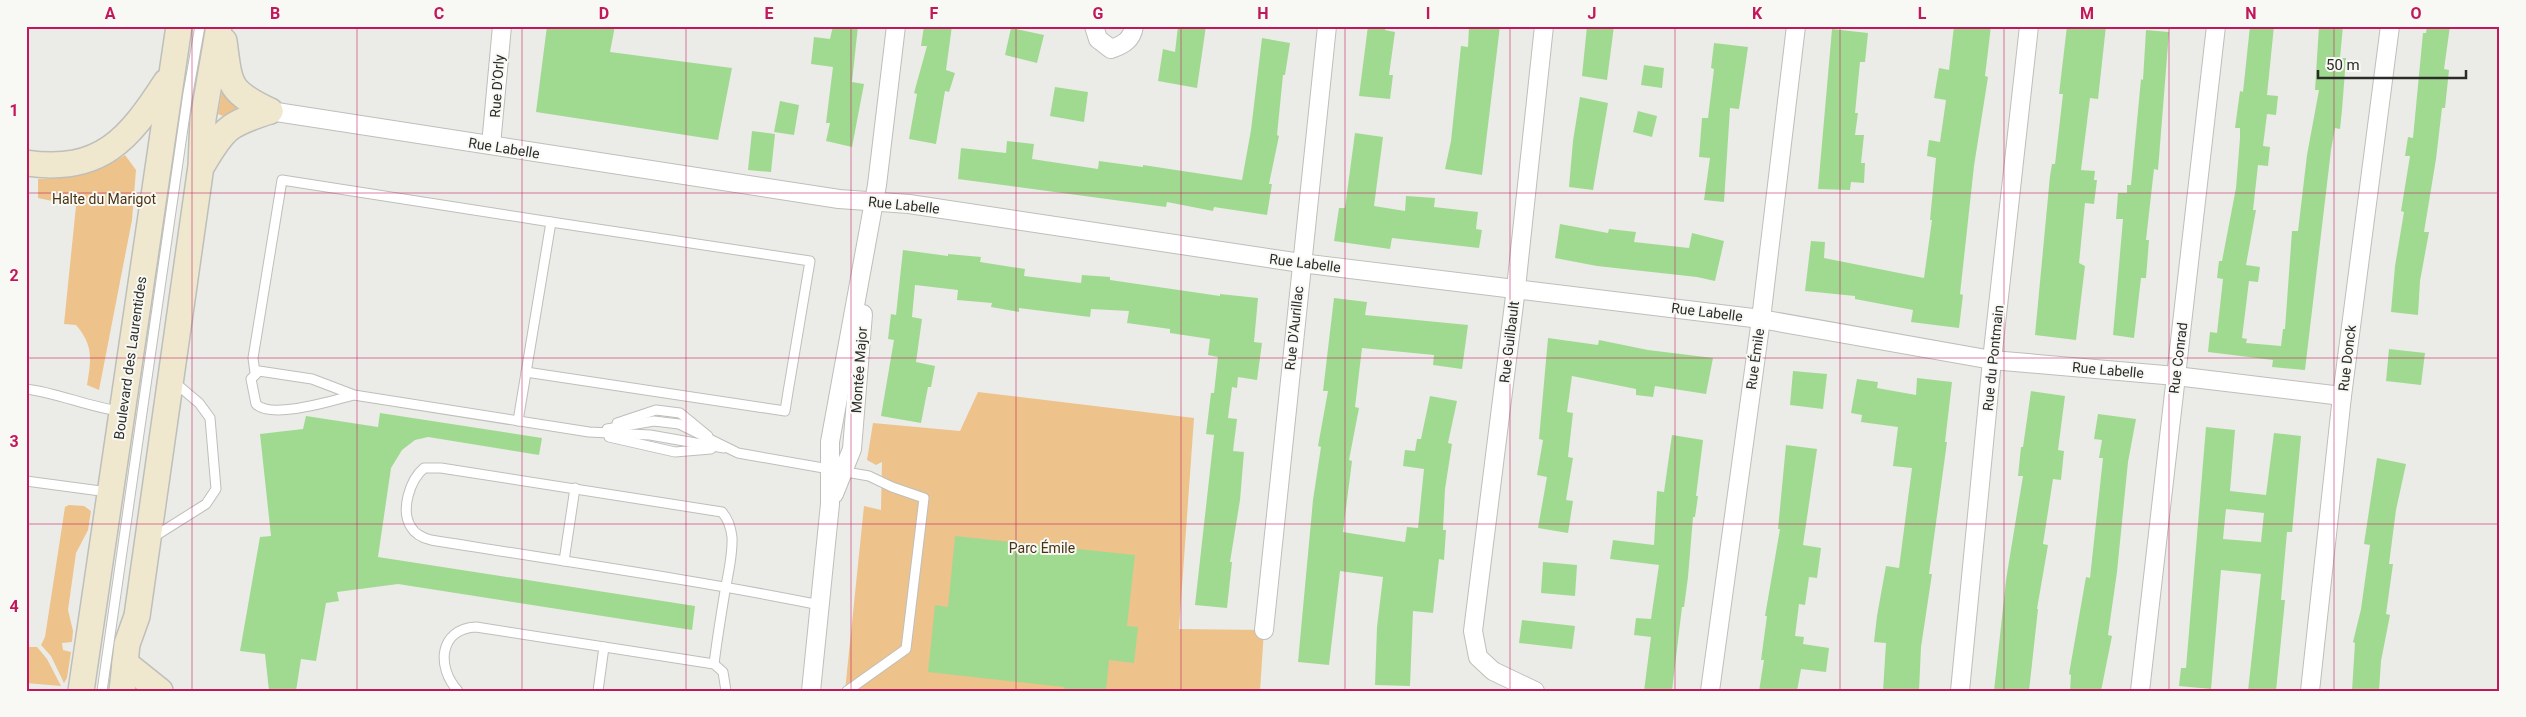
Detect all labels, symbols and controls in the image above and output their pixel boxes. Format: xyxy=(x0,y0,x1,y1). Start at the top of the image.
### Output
text: A xyxy=(105,4,116,23)
text: B xyxy=(270,4,280,23)
text: C xyxy=(434,4,444,23)
text: D xyxy=(599,4,609,23)
text: E xyxy=(765,4,774,23)
text: F xyxy=(930,4,939,23)
text: G xyxy=(1093,4,1104,23)
text: H xyxy=(1257,4,1269,23)
text: I xyxy=(1426,4,1430,23)
text: J xyxy=(1588,4,1596,23)
text: K xyxy=(1752,4,1763,23)
text: L xyxy=(1918,4,1927,23)
text: M xyxy=(2080,4,2094,23)
text: N xyxy=(2245,4,2257,23)
text: O xyxy=(2410,4,2422,23)
scale bar xyxy=(2318,48,2466,80)
street label: Rue D'Orly xyxy=(487,54,507,118)
text: 50 m xyxy=(2326,56,2360,74)
text: 1 xyxy=(9,101,19,120)
street label: Rue Labelle xyxy=(467,134,541,162)
park label: Halte du Marigot xyxy=(52,191,156,207)
street label: Rue Labelle xyxy=(867,193,941,217)
street label: Rue Labelle xyxy=(1268,251,1342,275)
text: 2 xyxy=(9,266,19,285)
street label: Boulevard des Laurentides xyxy=(111,275,149,441)
street label: Rue D'Aurillac xyxy=(1282,285,1306,371)
street label: Rue Guilbault xyxy=(1496,300,1522,384)
street label: Rue Labelle xyxy=(1670,300,1744,324)
street label: Rue du Pontmain xyxy=(1979,304,2007,412)
street label: Rue Conrad xyxy=(2166,321,2190,395)
street label: Rue Donck xyxy=(2335,323,2359,392)
street label: Montée Major xyxy=(848,326,870,414)
street label: Rue Émile xyxy=(1742,327,1767,391)
street label: Rue Labelle xyxy=(2071,359,2145,381)
text: 3 xyxy=(9,432,19,451)
park label: Parc Émile xyxy=(1009,539,1075,556)
text: 4 xyxy=(9,597,19,616)

